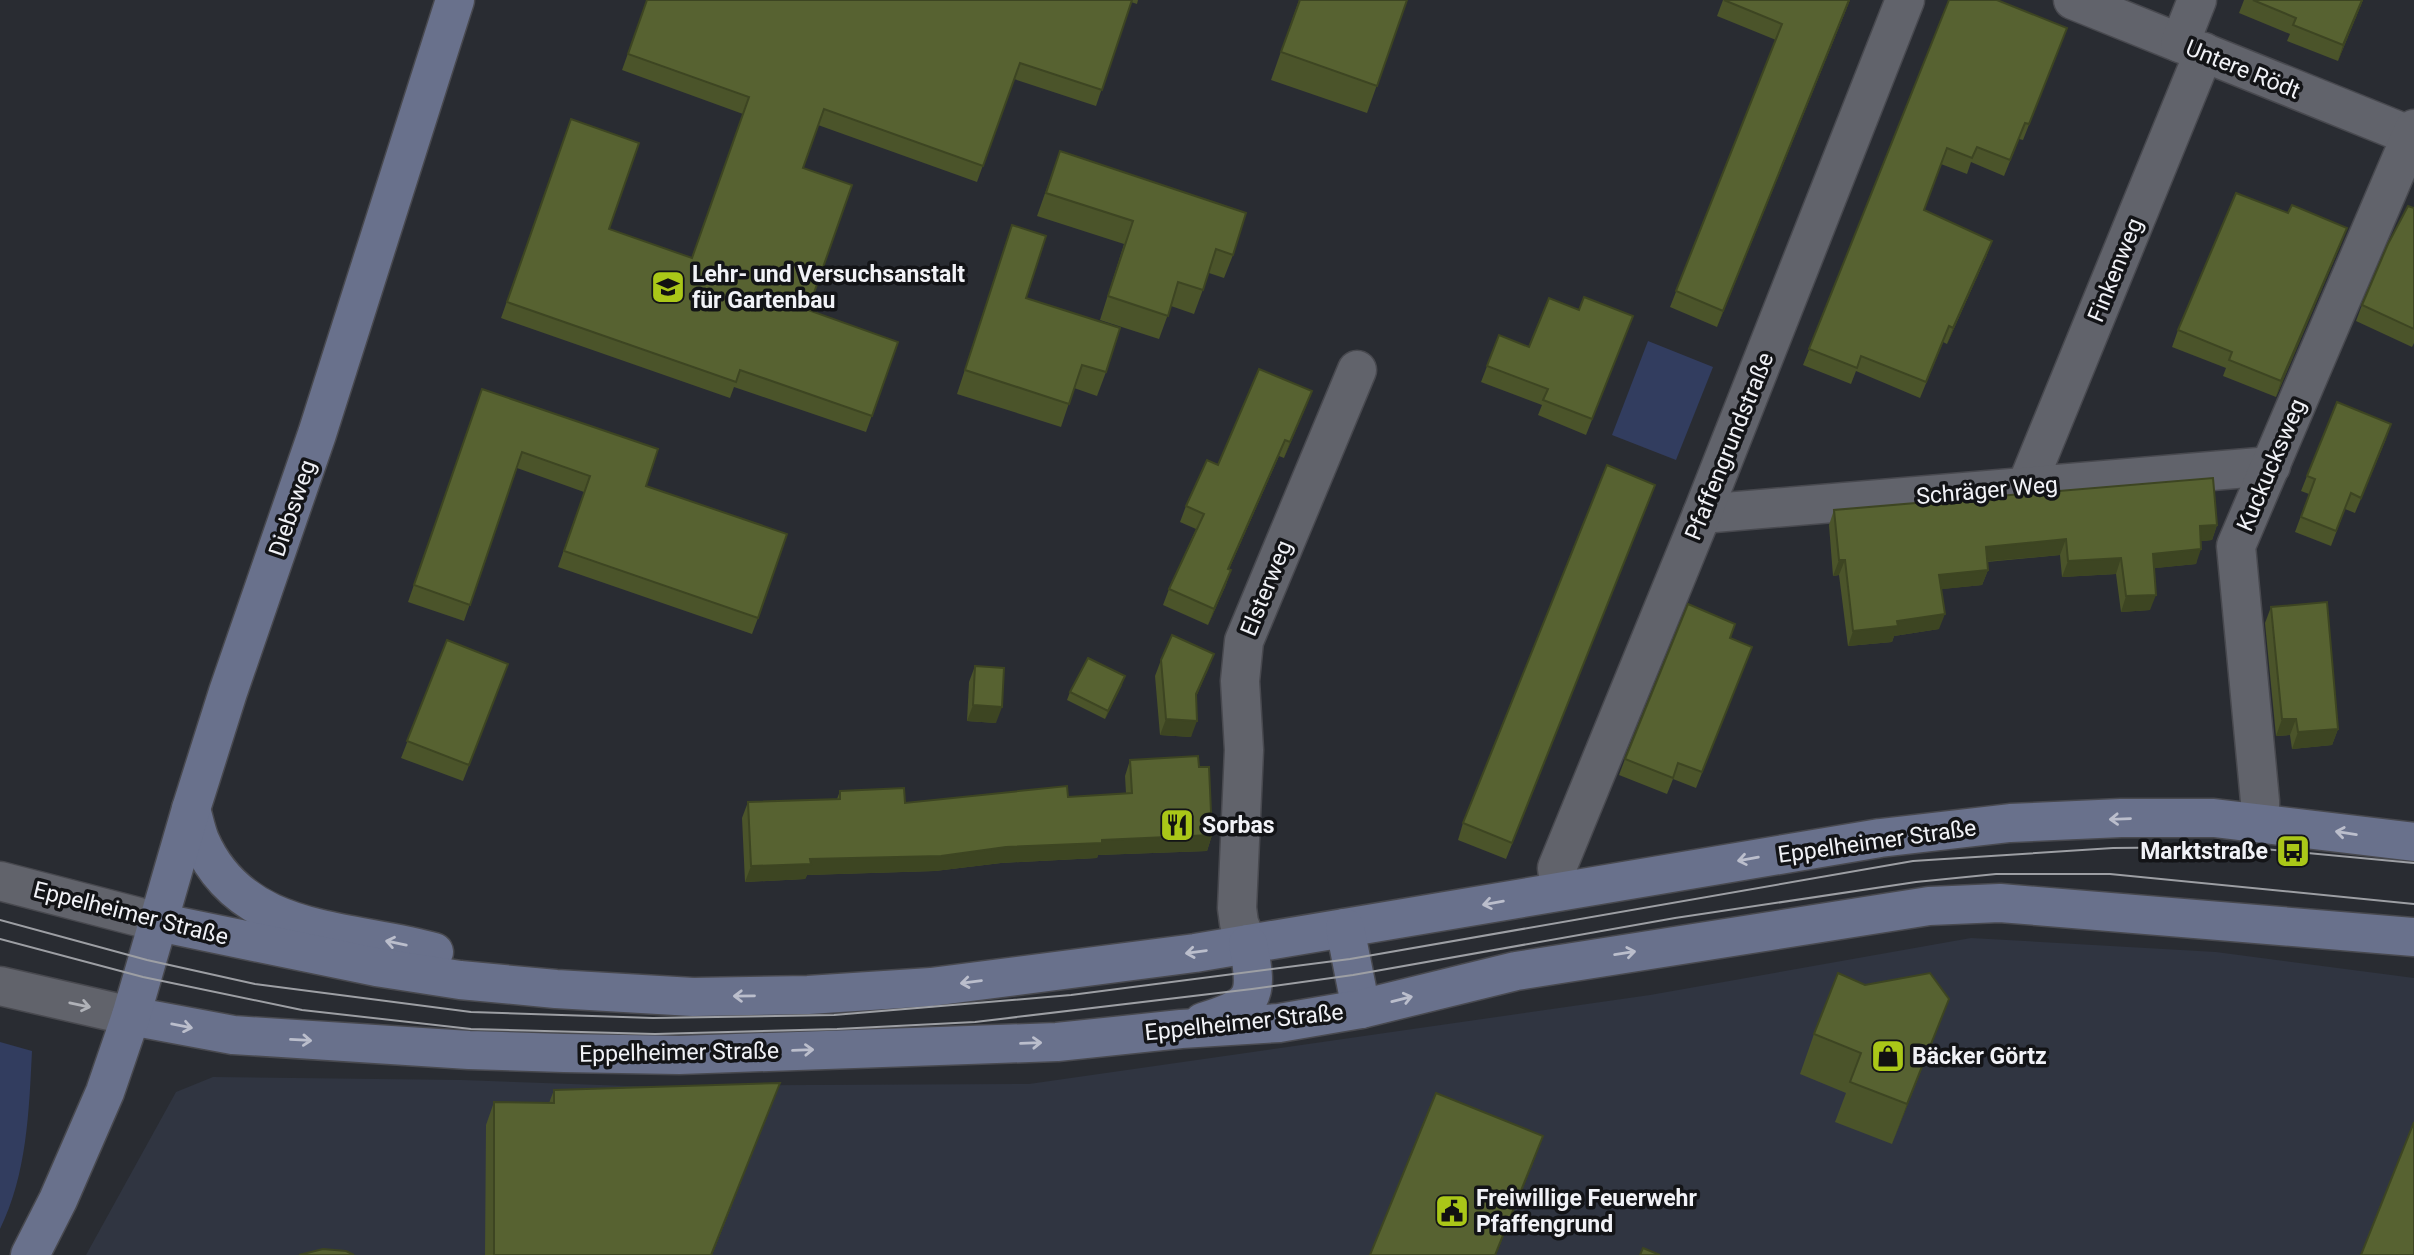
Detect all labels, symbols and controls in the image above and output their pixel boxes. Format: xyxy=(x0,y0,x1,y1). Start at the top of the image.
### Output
street label: Untere Rödt xyxy=(2182,34,2304,105)
street label: Finkenweg xyxy=(2082,214,2149,326)
place label: Lehr- und Versuchsanstalt für Gartenbau xyxy=(692,261,965,314)
school or university icon: Lehr- und Versuchsanstalt für Gartenbau xyxy=(649,268,687,306)
street label: Pfaffengrundstraße xyxy=(1680,348,1779,544)
street label: Kuckucksweg xyxy=(2231,395,2311,535)
street label: Diebsweg xyxy=(263,456,322,560)
street label: Schräger Weg xyxy=(1915,471,2059,510)
street label: Elsterweg xyxy=(1235,536,1298,640)
restaurant icon: Sorbas xyxy=(1158,806,1196,844)
place label: Sorbas xyxy=(1202,812,1275,839)
one-way arrow xyxy=(2108,812,2131,825)
street label: Eppelheimer Straße xyxy=(1776,814,1978,869)
one-way arrow xyxy=(2335,826,2358,839)
bus stop icon: Marktstraße xyxy=(2274,832,2312,870)
place label: Marktstraße xyxy=(2140,838,2268,865)
one-way arrow xyxy=(1737,853,1760,866)
street label: Eppelheimer Straße xyxy=(31,876,231,951)
one-way arrow xyxy=(1482,897,1505,910)
one-way arrow xyxy=(385,936,408,950)
one-way arrow xyxy=(1185,946,1208,959)
one-way arrow xyxy=(1613,947,1636,960)
one-way arrow xyxy=(960,975,982,988)
one-way arrow xyxy=(732,989,755,1003)
one-way arrow xyxy=(1390,992,1413,1005)
one-way arrow xyxy=(68,999,91,1013)
street label: Eppelheimer Straße xyxy=(1143,999,1345,1046)
one-way arrow xyxy=(170,1020,193,1033)
one-way arrow xyxy=(290,1034,313,1047)
one-way arrow xyxy=(1019,1036,1042,1049)
street label: Eppelheimer Straße xyxy=(579,1037,779,1068)
shop icon: Bäcker Görtz xyxy=(1869,1037,1907,1075)
place label: Bäcker Görtz xyxy=(1912,1043,2047,1070)
one-way arrow xyxy=(792,1044,815,1057)
place label: Freiwillige Feuerwehr Pfaffengrund xyxy=(1476,1185,1697,1238)
public building icon: Freiwillige Feuerwehr Pfaffengrund xyxy=(1433,1192,1471,1230)

